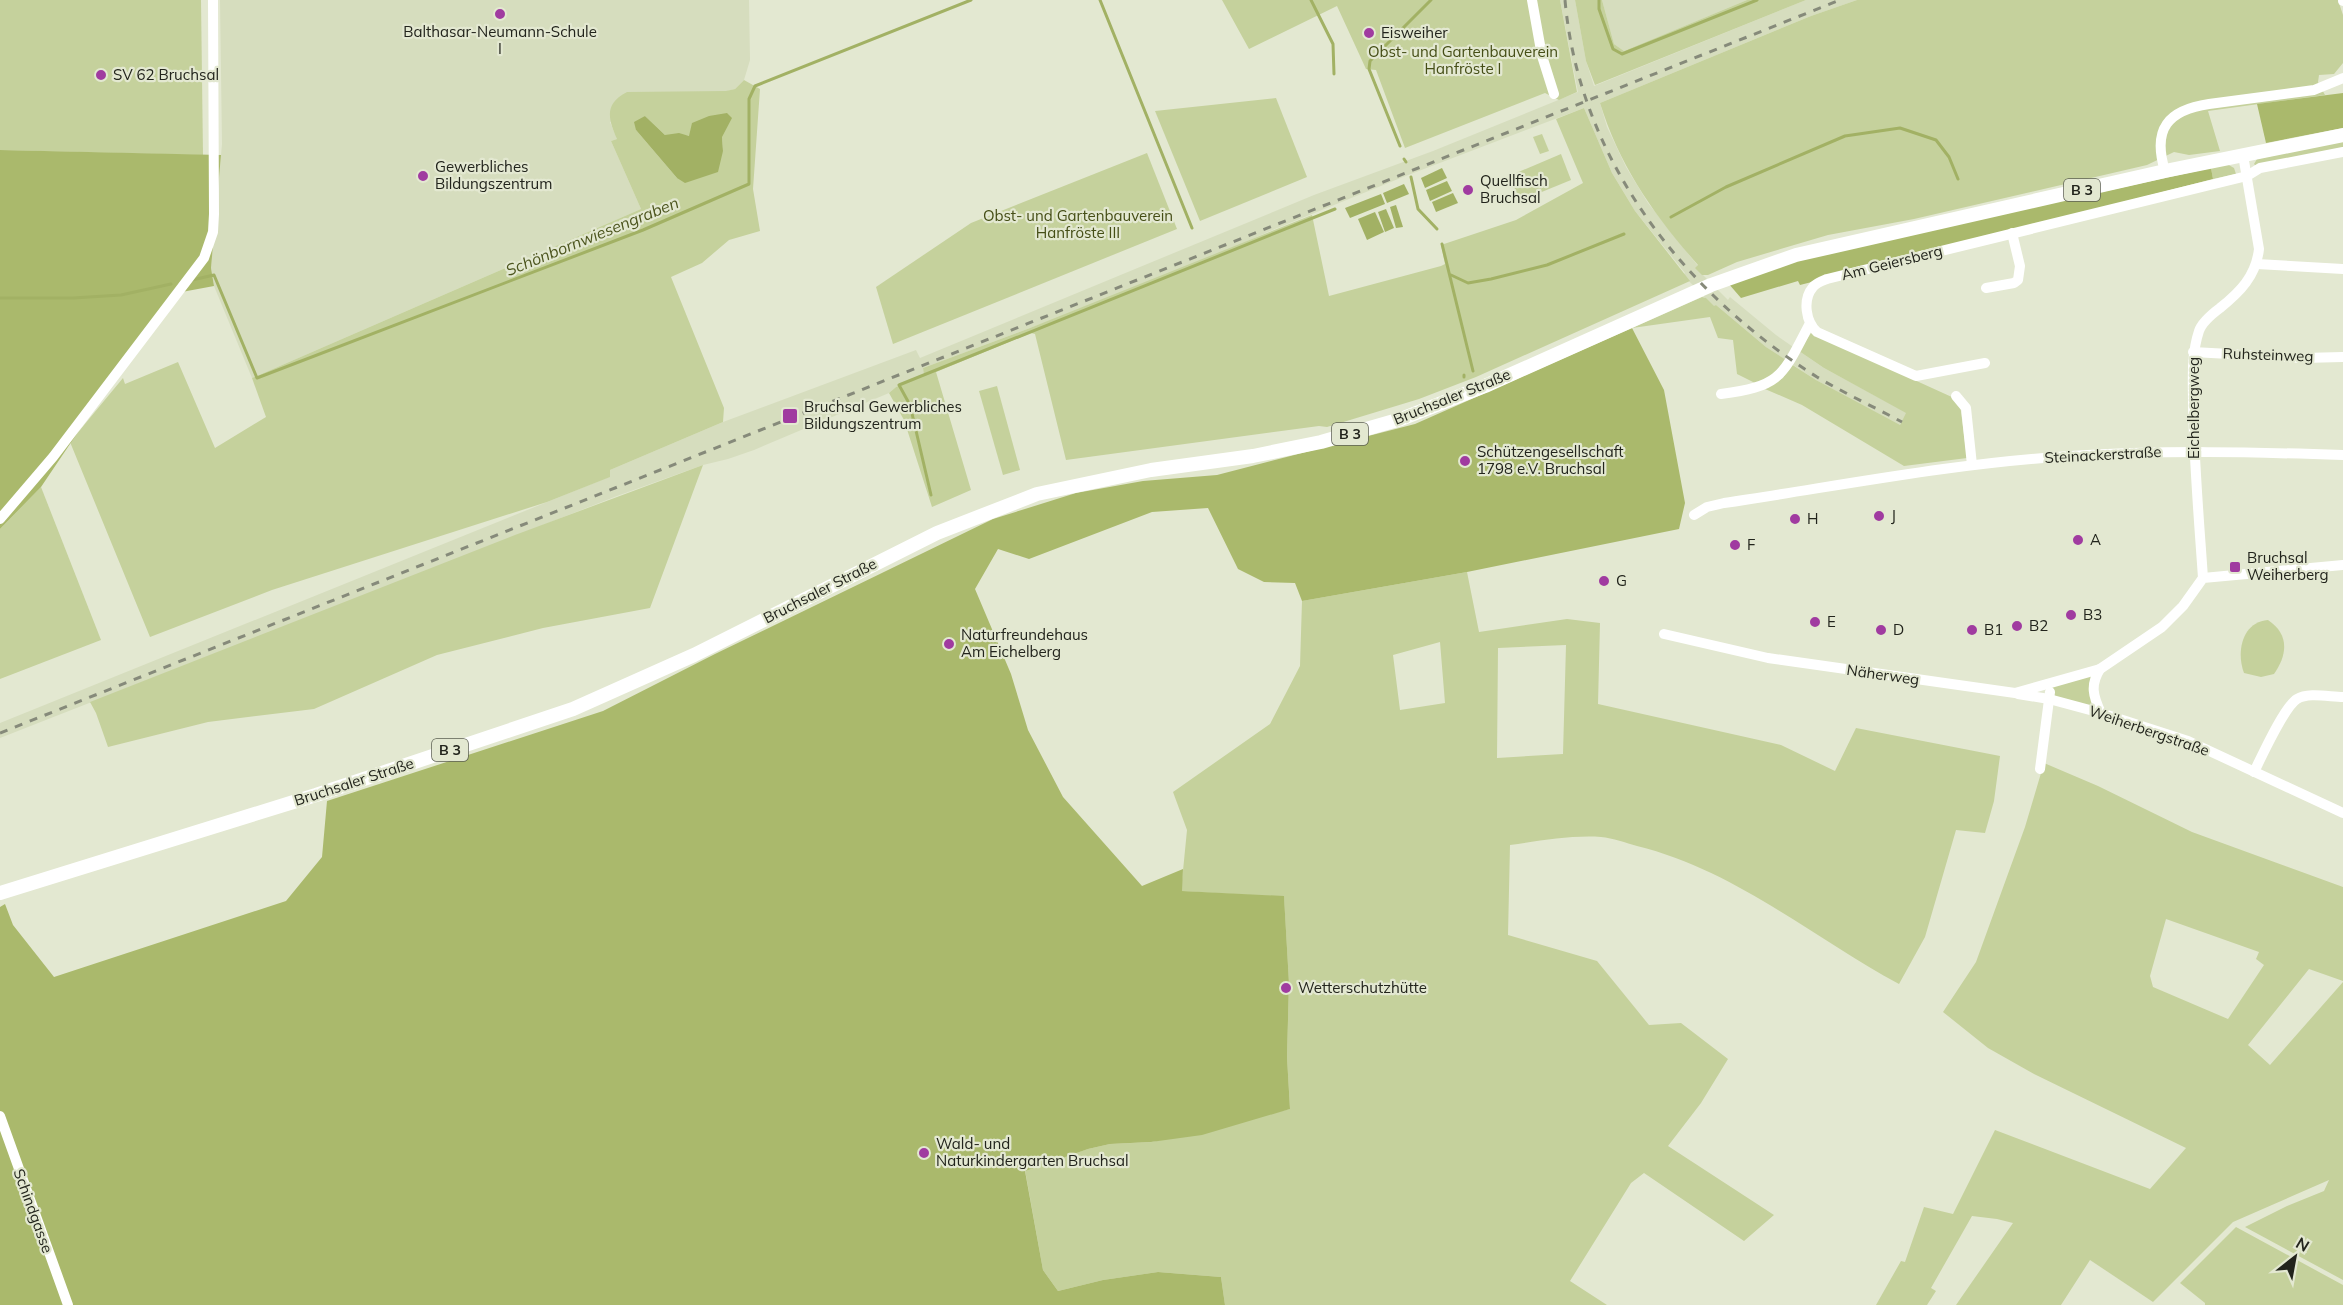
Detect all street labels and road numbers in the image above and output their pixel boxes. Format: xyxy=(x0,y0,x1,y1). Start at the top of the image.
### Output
road number: B 3 xyxy=(2064,179,2100,201)
street label: Am Geiersberg xyxy=(1839,241,1944,284)
street label: Ruhsteinweg xyxy=(2222,343,2314,366)
street label: Eichelbergweg xyxy=(2184,357,2203,459)
street label: Bruchsaler Straße xyxy=(1390,364,1513,429)
road number: B 3 xyxy=(1332,423,1368,445)
street label: Steinackerstraße xyxy=(2044,442,2162,467)
street label: Bruchsaler Straße xyxy=(760,554,880,627)
street label: Näherweg xyxy=(1846,660,1921,689)
street label: Weiherbergstraße xyxy=(2086,701,2212,760)
road number: B 3 xyxy=(432,739,468,761)
street label: Bruchsaler Straße xyxy=(292,753,416,810)
street label: Schindgasse xyxy=(9,1166,57,1255)

